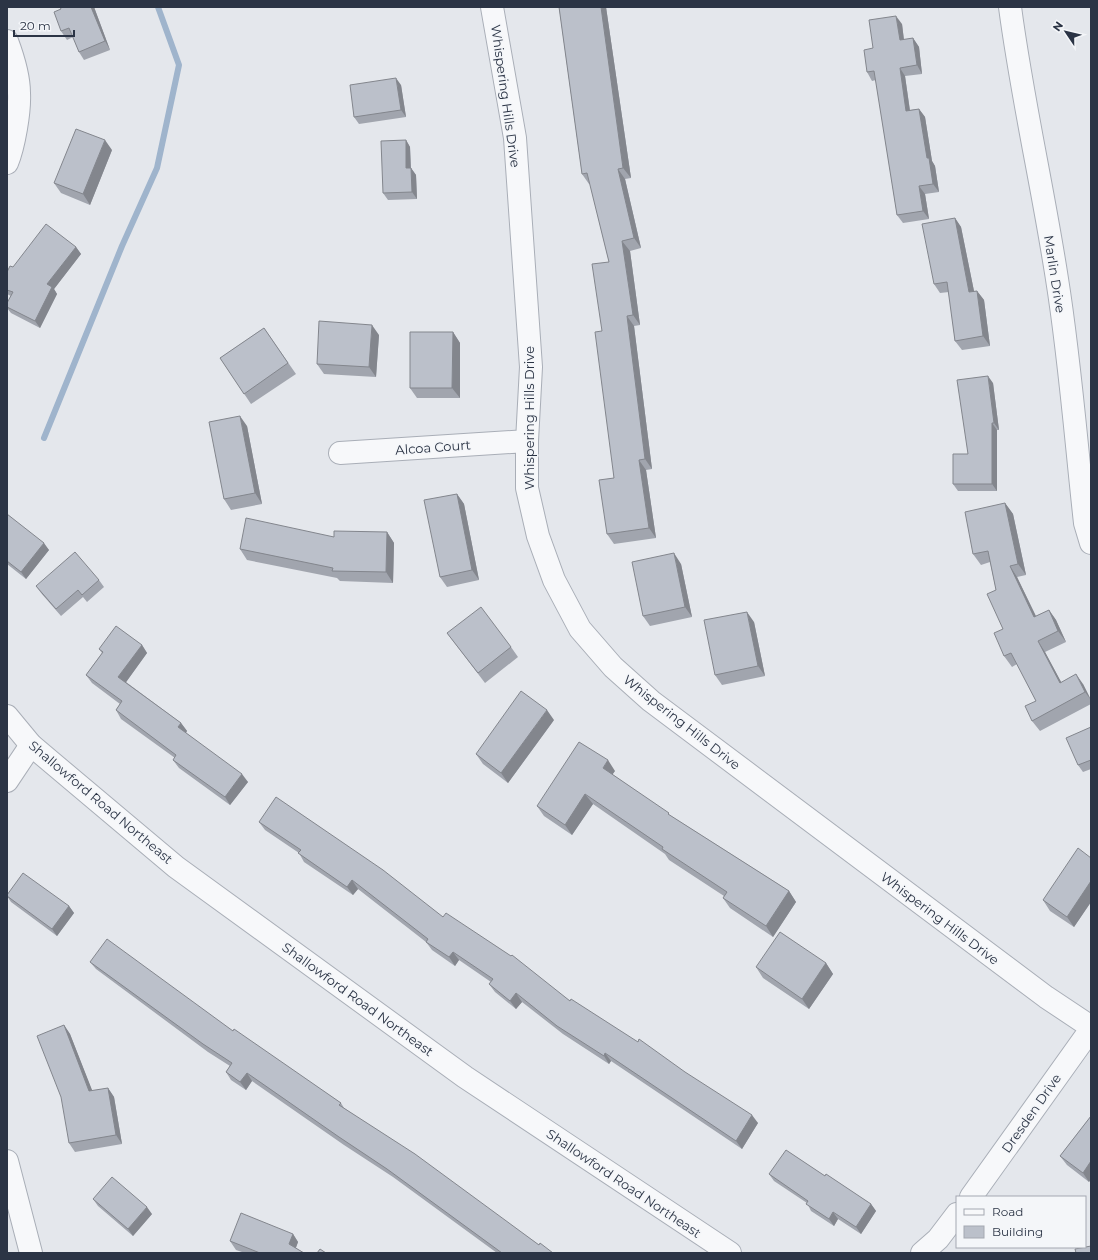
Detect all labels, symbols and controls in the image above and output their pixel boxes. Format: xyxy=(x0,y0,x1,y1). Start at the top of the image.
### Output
scale bar xyxy=(14,12,74,38)
north arrow xyxy=(1046,12,1086,52)
text: 20 m xyxy=(20,18,51,33)
text: N xyxy=(1050,19,1066,34)
street label: Whispering Hills Drive xyxy=(488,24,524,169)
street label: Marlin Drive xyxy=(1041,234,1069,314)
street label: Whispering Hills Drive xyxy=(521,346,537,490)
street label: Alcoa Court xyxy=(395,436,471,458)
street label: Whispering Hills Drive xyxy=(620,671,744,773)
street label: Shallowford Road Northeast xyxy=(26,737,176,867)
street label: Whispering Hills Drive xyxy=(878,868,1002,968)
street label: Shallowford Road Northeast xyxy=(279,939,437,1059)
street label: Dresden Drive xyxy=(998,1070,1064,1156)
street label: Shallowford Road Northeast xyxy=(544,1125,704,1241)
legend xyxy=(956,1196,1086,1248)
text: Road xyxy=(992,1204,1023,1219)
text: Building xyxy=(992,1224,1043,1239)

